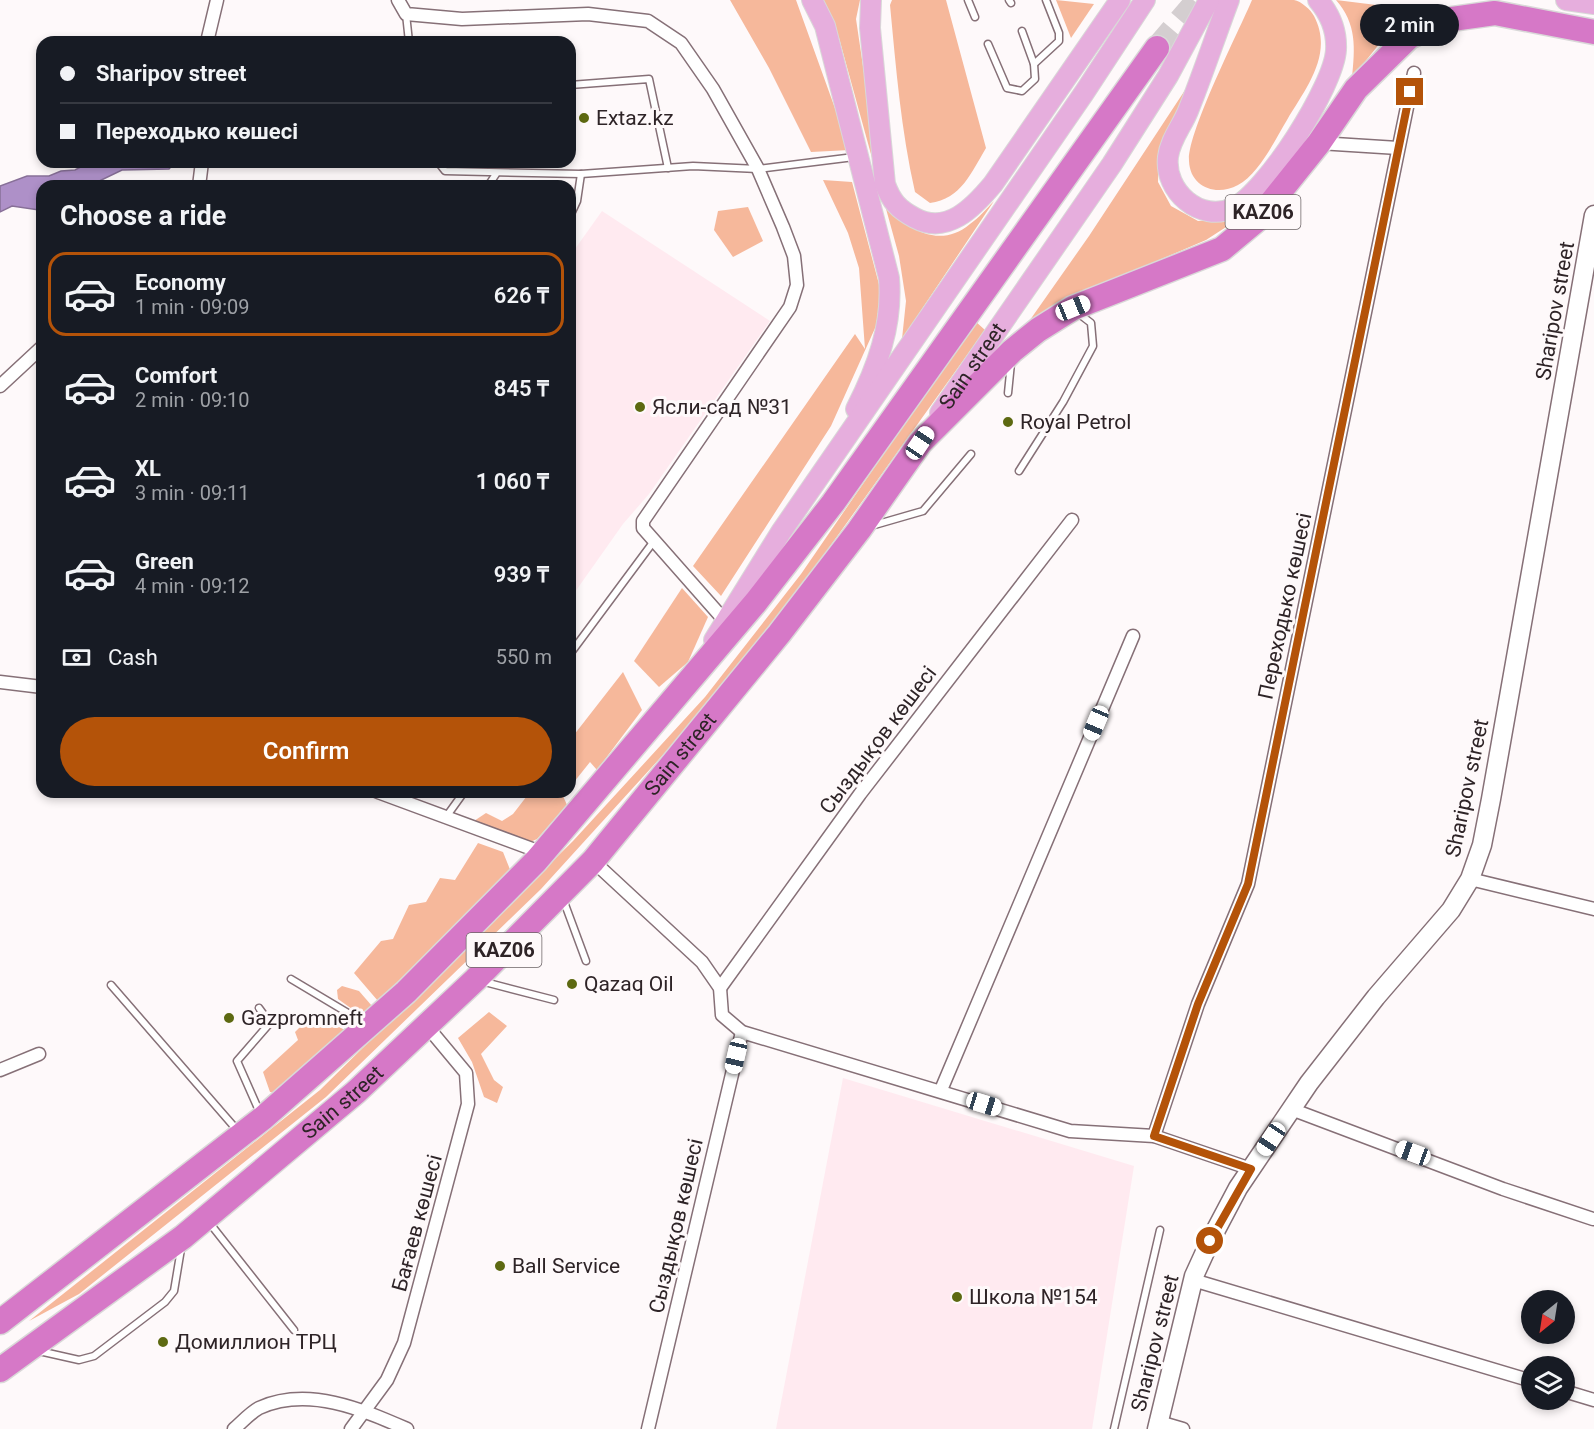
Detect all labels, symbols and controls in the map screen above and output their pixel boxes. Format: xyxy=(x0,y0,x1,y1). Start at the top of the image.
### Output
callout: 2 min xyxy=(1360,5,1460,47)
text: 2 min xyxy=(1384,13,1435,37)
text: Sharipov street xyxy=(96,61,247,86)
route end xyxy=(1396,78,1423,105)
place label: Extaz.kz xyxy=(596,106,674,130)
marker: Extaz.kz xyxy=(577,111,591,125)
text: Переходько көшесі xyxy=(96,119,298,144)
road number: KАZ06 xyxy=(1226,195,1300,229)
text: Choose a ride xyxy=(60,200,226,232)
street label: Sharipov street xyxy=(1531,240,1579,382)
icon: car xyxy=(63,267,117,321)
text: Economy xyxy=(135,270,226,295)
text: 626 ₸ xyxy=(494,283,549,308)
car xyxy=(1053,293,1093,323)
text: 1 min · 09:09 xyxy=(135,295,250,319)
street label: Sain street xyxy=(934,318,1011,414)
icon: car xyxy=(63,360,117,414)
text: Comfort xyxy=(135,363,217,388)
text: 845 ₸ xyxy=(494,376,549,401)
text: 2 min · 09:10 xyxy=(135,388,250,412)
place label: Ясли-сад №31 xyxy=(652,395,792,419)
marker: Ясли-сад №31 xyxy=(633,400,647,414)
place label: Royal Petrol xyxy=(1020,410,1131,434)
marker: Royal Petrol xyxy=(1001,415,1015,429)
car xyxy=(902,423,938,463)
icon: car xyxy=(63,453,117,507)
text: XL xyxy=(135,456,161,481)
text: 1 060 ₸ xyxy=(476,469,549,494)
text: 3 min · 09:11 xyxy=(135,481,250,505)
street label: Переходько көшесі xyxy=(1253,510,1317,702)
icon: car xyxy=(63,546,117,600)
text: Green xyxy=(135,549,194,574)
text: 939 ₸ xyxy=(494,562,549,587)
text: 4 min · 09:12 xyxy=(135,574,250,598)
icon: cash xyxy=(60,641,93,674)
text: Cash xyxy=(108,645,158,670)
text: 550 m xyxy=(496,645,552,669)
street label: Сыздықов көшесі xyxy=(815,661,941,819)
car xyxy=(1081,703,1111,743)
street label: Sain street xyxy=(640,708,721,800)
button: Confirm xyxy=(60,717,552,786)
street label: Sharipov street xyxy=(1441,717,1493,859)
road number: KАZ06 xyxy=(466,933,542,967)
place label: Qazaq Oil xyxy=(584,972,674,996)
marker: Qazaq Oil xyxy=(565,977,579,991)
place label: Gazpromneft xyxy=(241,1006,363,1030)
marker: Gazpromneft xyxy=(222,1011,236,1025)
car xyxy=(723,1036,749,1076)
street label: Sain street xyxy=(297,1061,388,1144)
car xyxy=(964,1090,1004,1118)
car xyxy=(1253,1119,1289,1159)
street label: Сыздықов көшесі xyxy=(644,1136,708,1316)
car xyxy=(1393,1138,1433,1168)
street label: Бағаев көшесі xyxy=(387,1152,447,1294)
route start xyxy=(1196,1227,1223,1254)
place label: Ball Service xyxy=(512,1254,620,1278)
marker: Ball Service xyxy=(493,1259,507,1273)
street label: Sharipov street xyxy=(1126,1272,1184,1414)
place label: Школа №154 xyxy=(969,1285,1098,1309)
marker: Школа №154 xyxy=(950,1290,964,1304)
north arrow xyxy=(1521,1290,1575,1344)
map controls xyxy=(1521,1290,1575,1410)
place label: Домиллион ТРЦ xyxy=(175,1330,337,1354)
marker: Домиллион ТРЦ xyxy=(156,1335,170,1349)
button: layers xyxy=(1521,1356,1575,1410)

